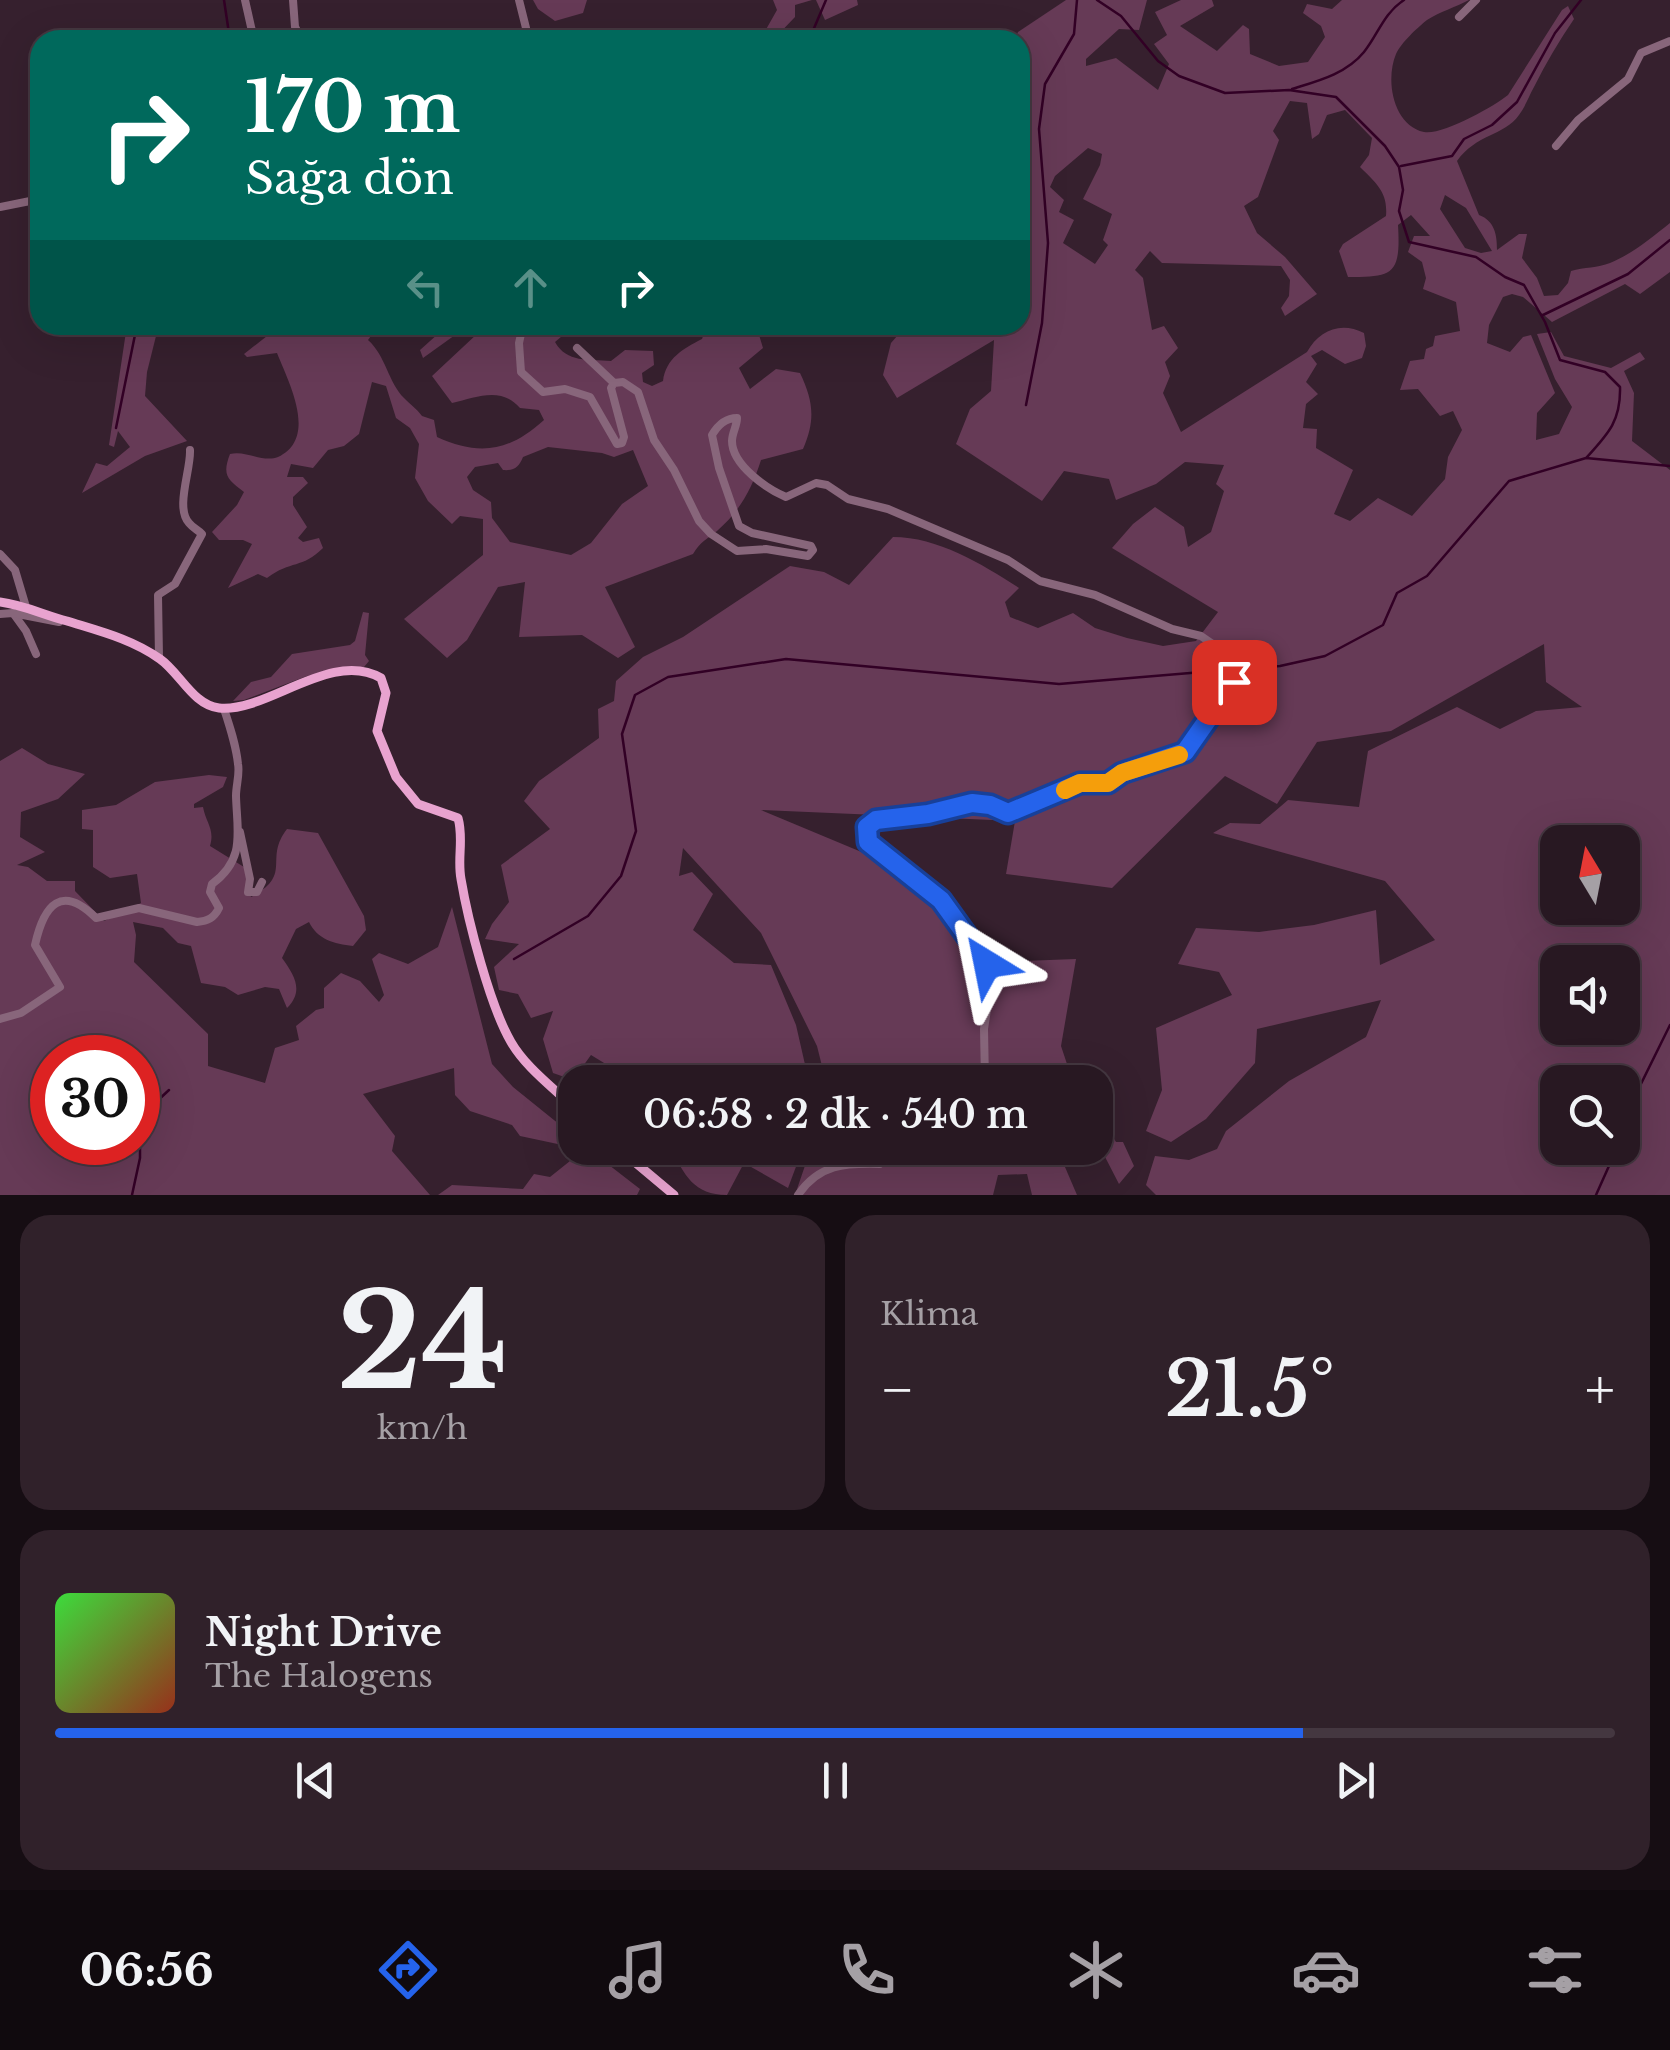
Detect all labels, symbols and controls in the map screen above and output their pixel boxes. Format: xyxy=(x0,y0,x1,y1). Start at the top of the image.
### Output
text: 170 m xyxy=(245,64,461,151)
icon: right xyxy=(80,70,210,200)
text: Sağa dön xyxy=(245,150,454,206)
icon: left xyxy=(398,260,453,315)
icon: ahead xyxy=(503,260,558,315)
icon: right xyxy=(608,260,663,315)
pin xyxy=(1192,640,1277,725)
icon: arrive xyxy=(1207,655,1262,710)
north arrow xyxy=(1540,825,1640,925)
map controls xyxy=(1540,825,1640,1165)
position arrow xyxy=(935,912,1039,1016)
button: sound xyxy=(1540,945,1640,1045)
speed limit sign: 30 xyxy=(30,1035,160,1165)
button: search xyxy=(1540,1065,1640,1165)
text: 06:58 · 2 dk · 540 m xyxy=(643,1091,1028,1138)
text: 24 xyxy=(337,1262,508,1423)
text: Klima xyxy=(880,1294,978,1334)
text: 21.5° xyxy=(1165,1343,1335,1436)
text: − xyxy=(880,1356,915,1424)
text: + xyxy=(1585,1356,1615,1424)
text: km/h xyxy=(377,1408,468,1448)
text: Night Drive xyxy=(205,1609,442,1656)
text: The Halogens xyxy=(205,1656,433,1696)
icon: previous xyxy=(288,1753,343,1808)
icon: pause xyxy=(808,1753,863,1808)
icon: next xyxy=(1328,1753,1383,1808)
icon: directions xyxy=(373,1935,443,2005)
icon: music xyxy=(603,1935,673,2005)
icon: phone xyxy=(832,1935,902,2005)
icon: climate xyxy=(1061,1935,1131,2005)
icon: car xyxy=(1291,1935,1361,2005)
icon: filters xyxy=(1520,1935,1590,2005)
text: 06:56 xyxy=(80,1942,214,1998)

